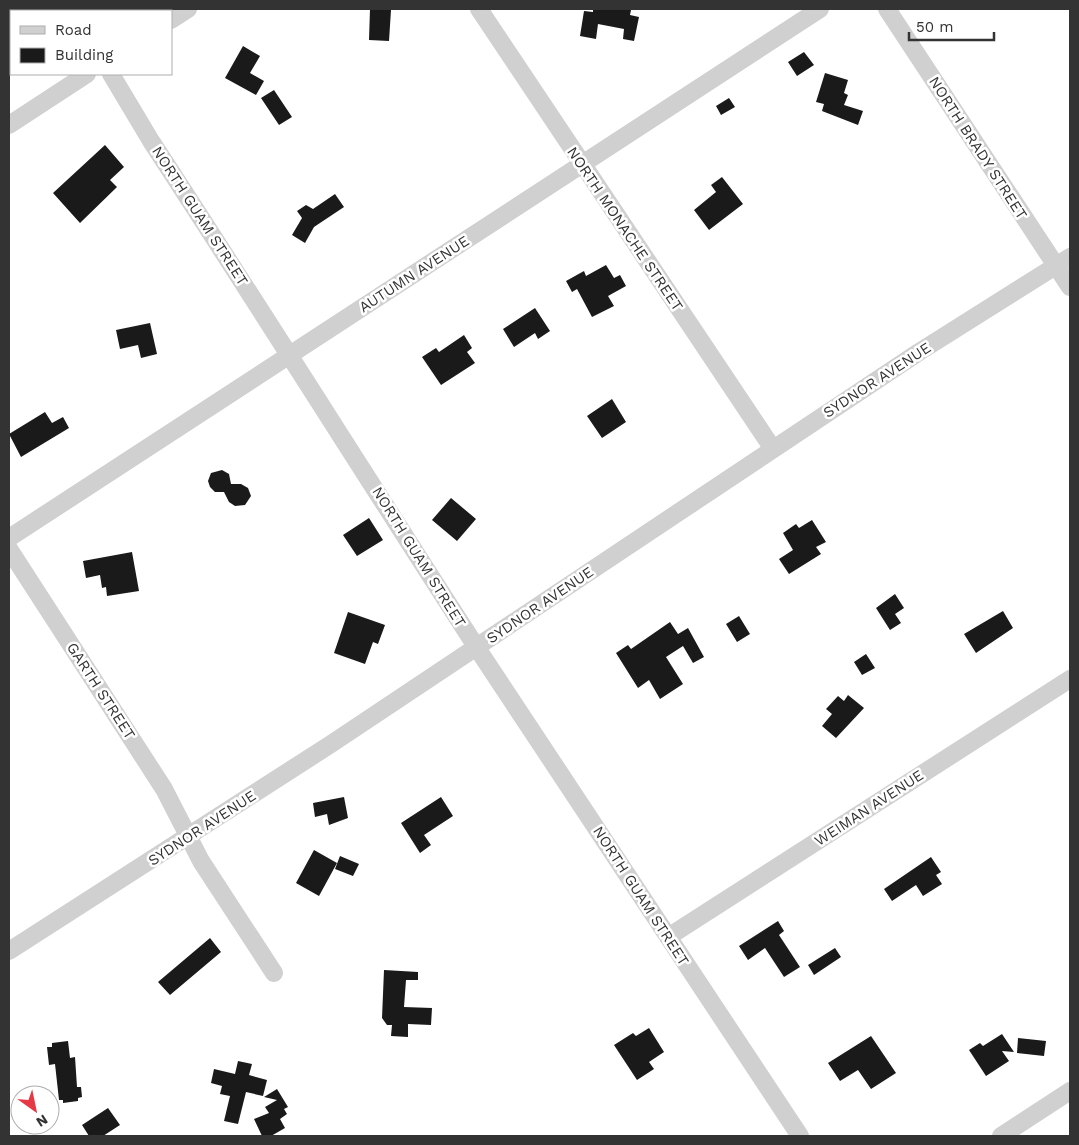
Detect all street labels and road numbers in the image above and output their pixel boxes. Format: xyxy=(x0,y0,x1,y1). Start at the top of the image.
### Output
street label: NORTH BRADY STREET xyxy=(925,73,1031,223)
street label: NORTH GUAM STREET xyxy=(148,143,252,289)
street label: NORTH MONACHE STREET xyxy=(563,144,687,314)
street label: AUTUMN AVENUE xyxy=(356,232,472,316)
street label: SYDNOR AVENUE xyxy=(820,338,934,422)
street label: NORTH GUAM STREET xyxy=(368,483,470,631)
street label: SYDNOR AVENUE xyxy=(483,563,597,647)
street label: GARTH STREET xyxy=(63,639,139,743)
street label: WEIMAN AVENUE xyxy=(811,766,927,850)
street label: SYDNOR AVENUE xyxy=(145,786,259,870)
street label: NORTH GUAM STREET xyxy=(589,823,693,969)

